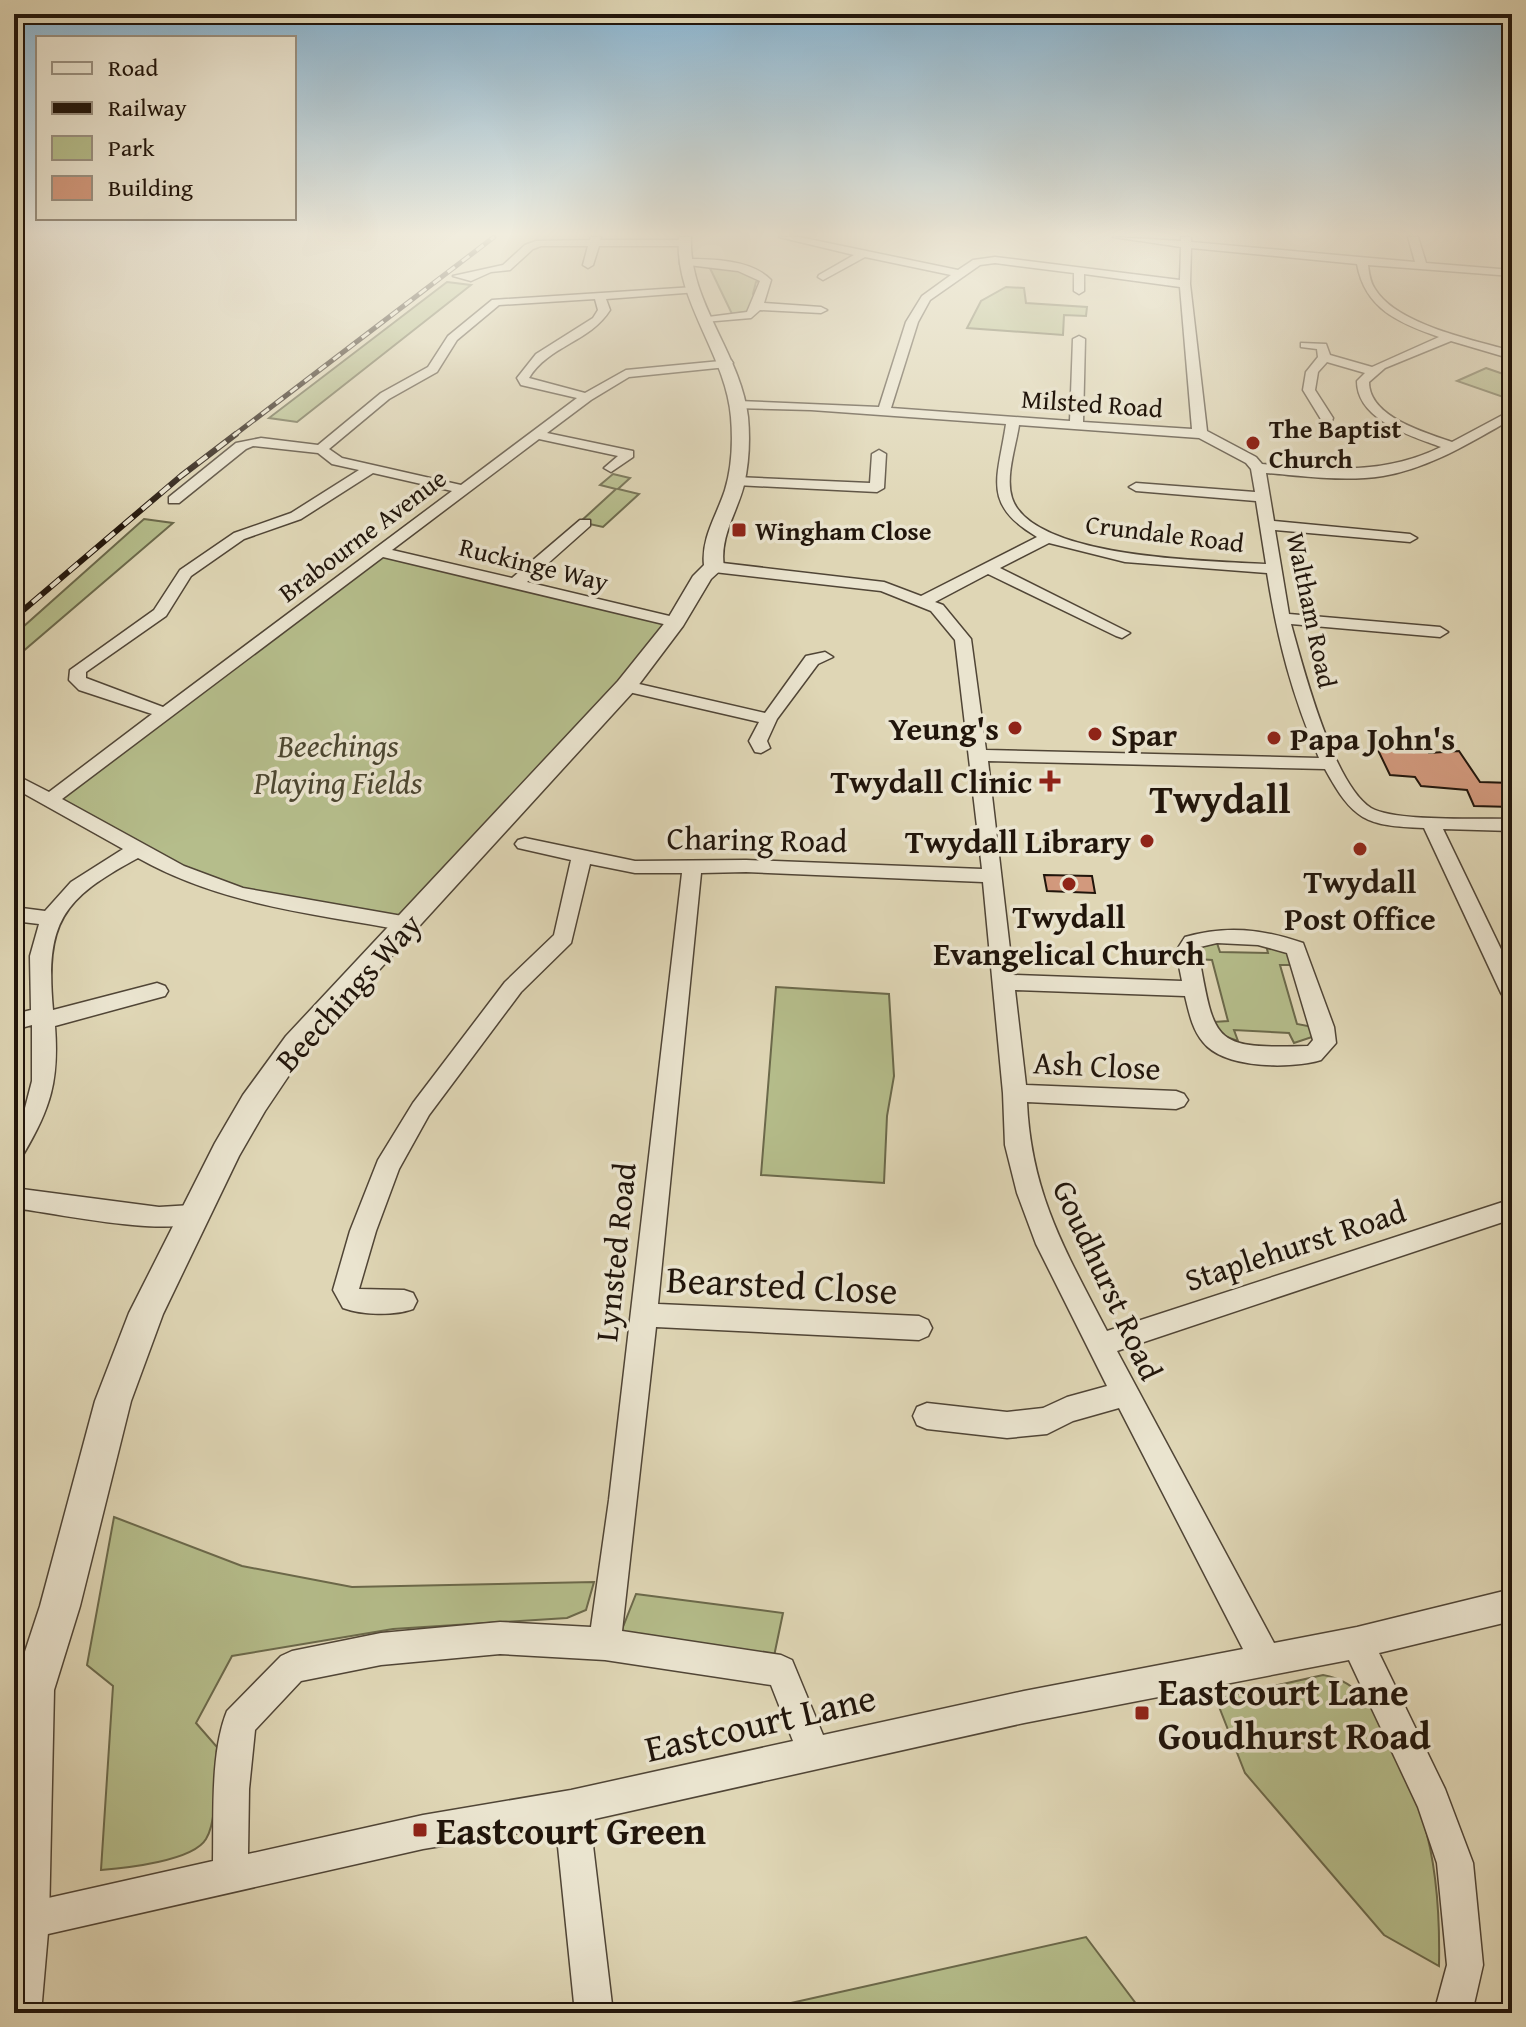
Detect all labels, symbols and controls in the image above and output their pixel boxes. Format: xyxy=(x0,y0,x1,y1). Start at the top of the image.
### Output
legend xyxy=(36,36,296,220)
text: Road xyxy=(108,50,158,85)
text: Railway xyxy=(108,90,187,125)
text: Park xyxy=(108,130,155,165)
text: Building xyxy=(108,170,193,205)
street label: Milsted Road xyxy=(1020,379,1164,427)
place label: The Baptist Church xyxy=(1269,409,1401,478)
marker: The Baptist Church xyxy=(1244,434,1262,452)
street label: Brabourne Avenue xyxy=(270,459,454,611)
street label: Crundale Road xyxy=(1084,504,1247,562)
place label: Wingham Close xyxy=(755,511,932,550)
marker: Wingham Close xyxy=(730,521,748,539)
street label: Ruckinge Way xyxy=(455,527,613,601)
street label: Waltham Road xyxy=(1276,529,1348,692)
place label: Yeung's xyxy=(889,705,999,752)
place label: Spar xyxy=(1111,711,1177,758)
place label: Papa John's xyxy=(1290,715,1455,762)
marker: Yeung's xyxy=(1006,719,1024,737)
park label: Beechings Playing Fields xyxy=(253,722,423,806)
marker: Spar xyxy=(1086,725,1104,743)
marker: Papa John's xyxy=(1265,729,1283,747)
place label: Twydall Clinic xyxy=(830,758,1032,805)
district label: Twydall xyxy=(1149,769,1291,828)
marker: Twydall Clinic xyxy=(1039,770,1061,792)
street label: Charing Road xyxy=(666,814,848,864)
place label: Twydall Library xyxy=(905,818,1132,865)
marker: Twydall Library xyxy=(1138,832,1156,850)
marker: Twydall Post Office xyxy=(1351,840,1369,858)
place label: Twydall Post Office xyxy=(1284,858,1436,942)
marker: Twydall Evangelical Church xyxy=(1060,875,1078,893)
place label: Twydall Evangelical Church xyxy=(933,893,1205,977)
street label: Beechings Way xyxy=(264,902,432,1082)
street label: Ash Close xyxy=(1032,1038,1162,1092)
street label: Lynsted Road xyxy=(582,1160,648,1344)
street label: Goudhurst Road xyxy=(1041,1172,1175,1388)
street label: Staplehurst Road xyxy=(1178,1187,1412,1303)
street label: Bearsted Close xyxy=(665,1250,899,1318)
place label: Eastcourt Lane Goudhurst Road xyxy=(1158,1663,1431,1763)
street label: Eastcourt Lane xyxy=(639,1668,881,1776)
marker: Eastcourt Lane Goudhurst Road xyxy=(1133,1704,1151,1722)
place label: Eastcourt Green xyxy=(436,1802,707,1858)
marker: Eastcourt Green xyxy=(411,1821,429,1839)

